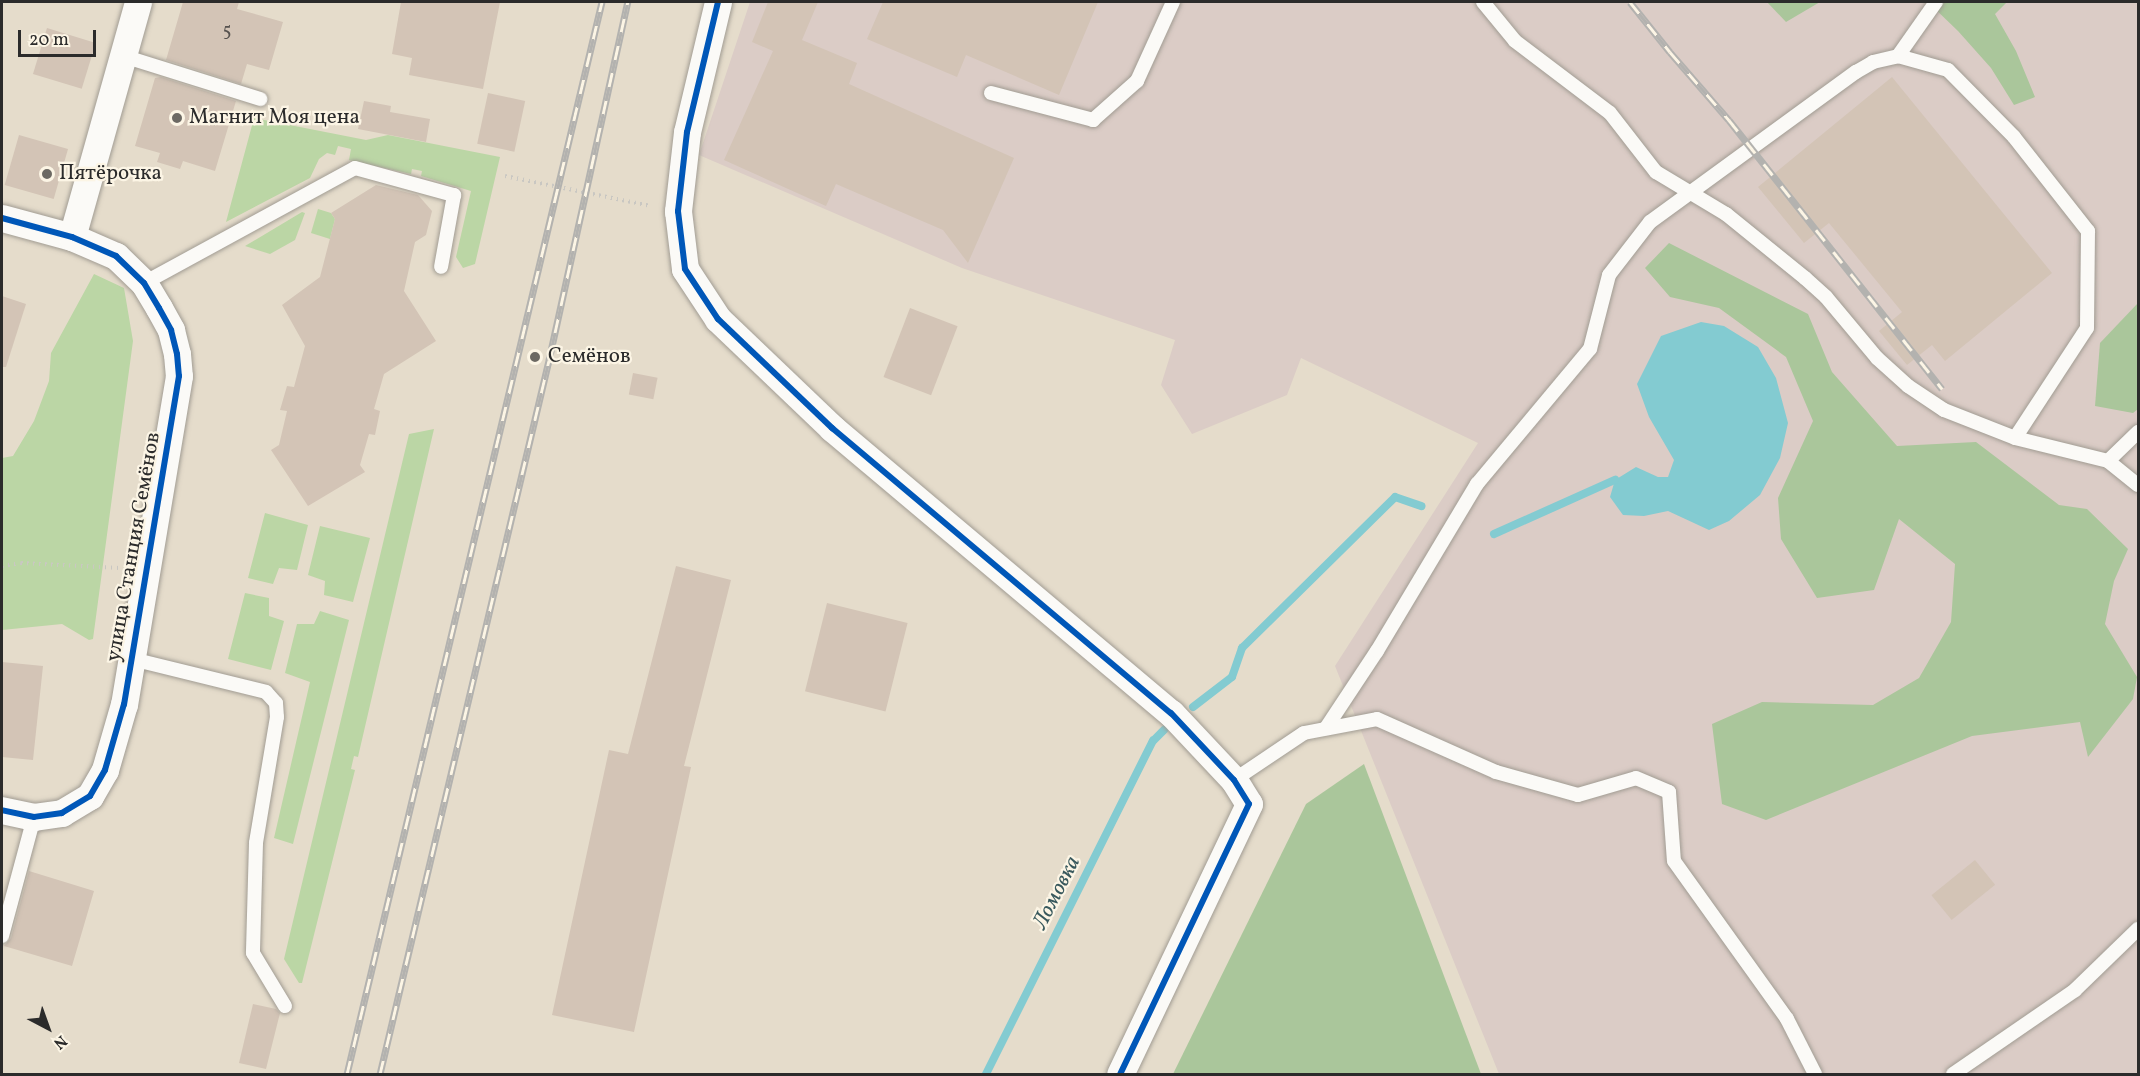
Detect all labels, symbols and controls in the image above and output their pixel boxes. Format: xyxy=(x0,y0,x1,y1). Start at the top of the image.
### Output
scale bar xyxy=(21,18,99,56)
house number: 5 xyxy=(223,21,231,43)
text: 20 m xyxy=(29,28,69,53)
place label: Магнит Моя цена xyxy=(189,105,360,131)
marker: Магнит Моя цена xyxy=(170,111,184,125)
place label: Пятёрочка xyxy=(59,161,162,187)
marker: Пятёрочка xyxy=(40,167,54,181)
place label: Семёнов xyxy=(548,344,631,370)
marker: Семёнов xyxy=(526,348,544,366)
street label: улица Станция Семёнов xyxy=(101,430,167,664)
water label: Ломовка xyxy=(1027,852,1087,934)
north arrow xyxy=(18,998,78,1058)
text: N xyxy=(48,1029,71,1054)

